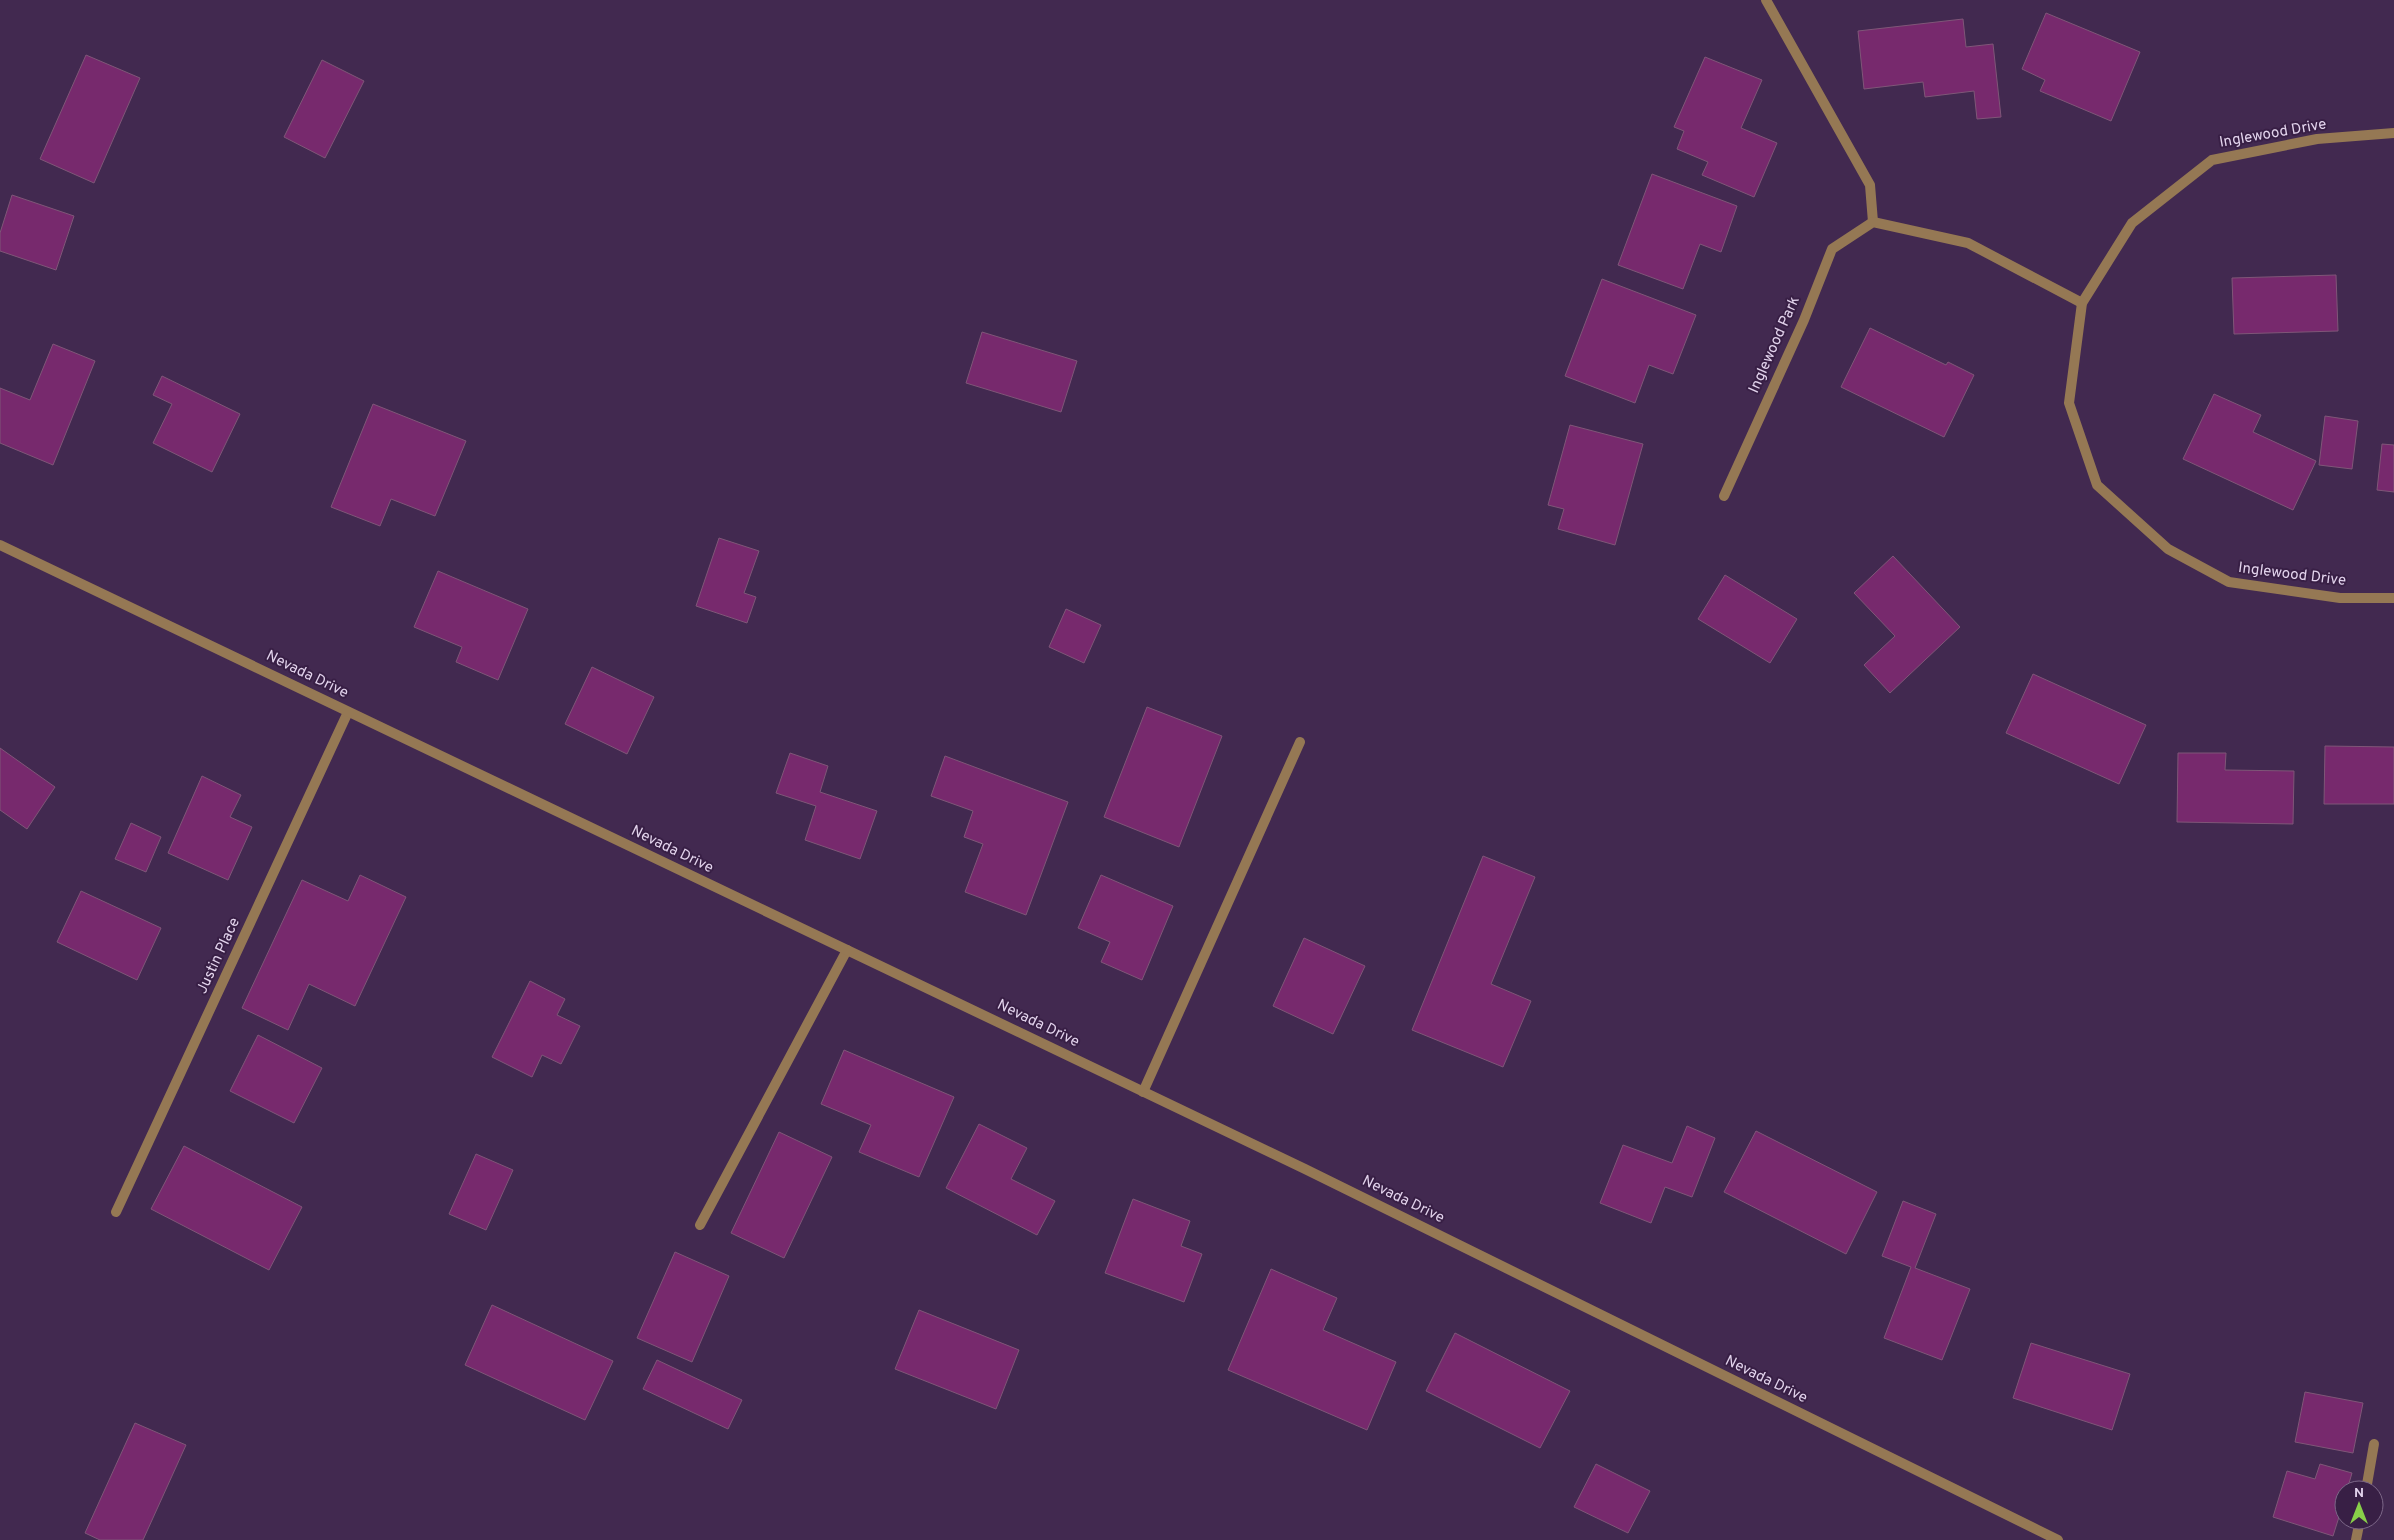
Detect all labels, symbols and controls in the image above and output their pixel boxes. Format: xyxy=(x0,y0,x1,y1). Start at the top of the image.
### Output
street label: Inglewood Drive xyxy=(2218,115,2328,153)
street label: Inglewood Park xyxy=(1745,294,1805,396)
street label: Inglewood Drive xyxy=(2237,559,2347,591)
street label: Nevada Drive xyxy=(263,647,351,703)
street label: Nevada Drive xyxy=(628,822,716,878)
street label: Justin Place xyxy=(193,915,245,997)
street label: Nevada Drive xyxy=(994,996,1082,1052)
street label: Nevada Drive xyxy=(1359,1172,1447,1228)
street label: Nevada Drive xyxy=(1722,1352,1810,1408)
north arrow xyxy=(2334,1480,2384,1530)
text: N xyxy=(2354,1485,2364,1502)

